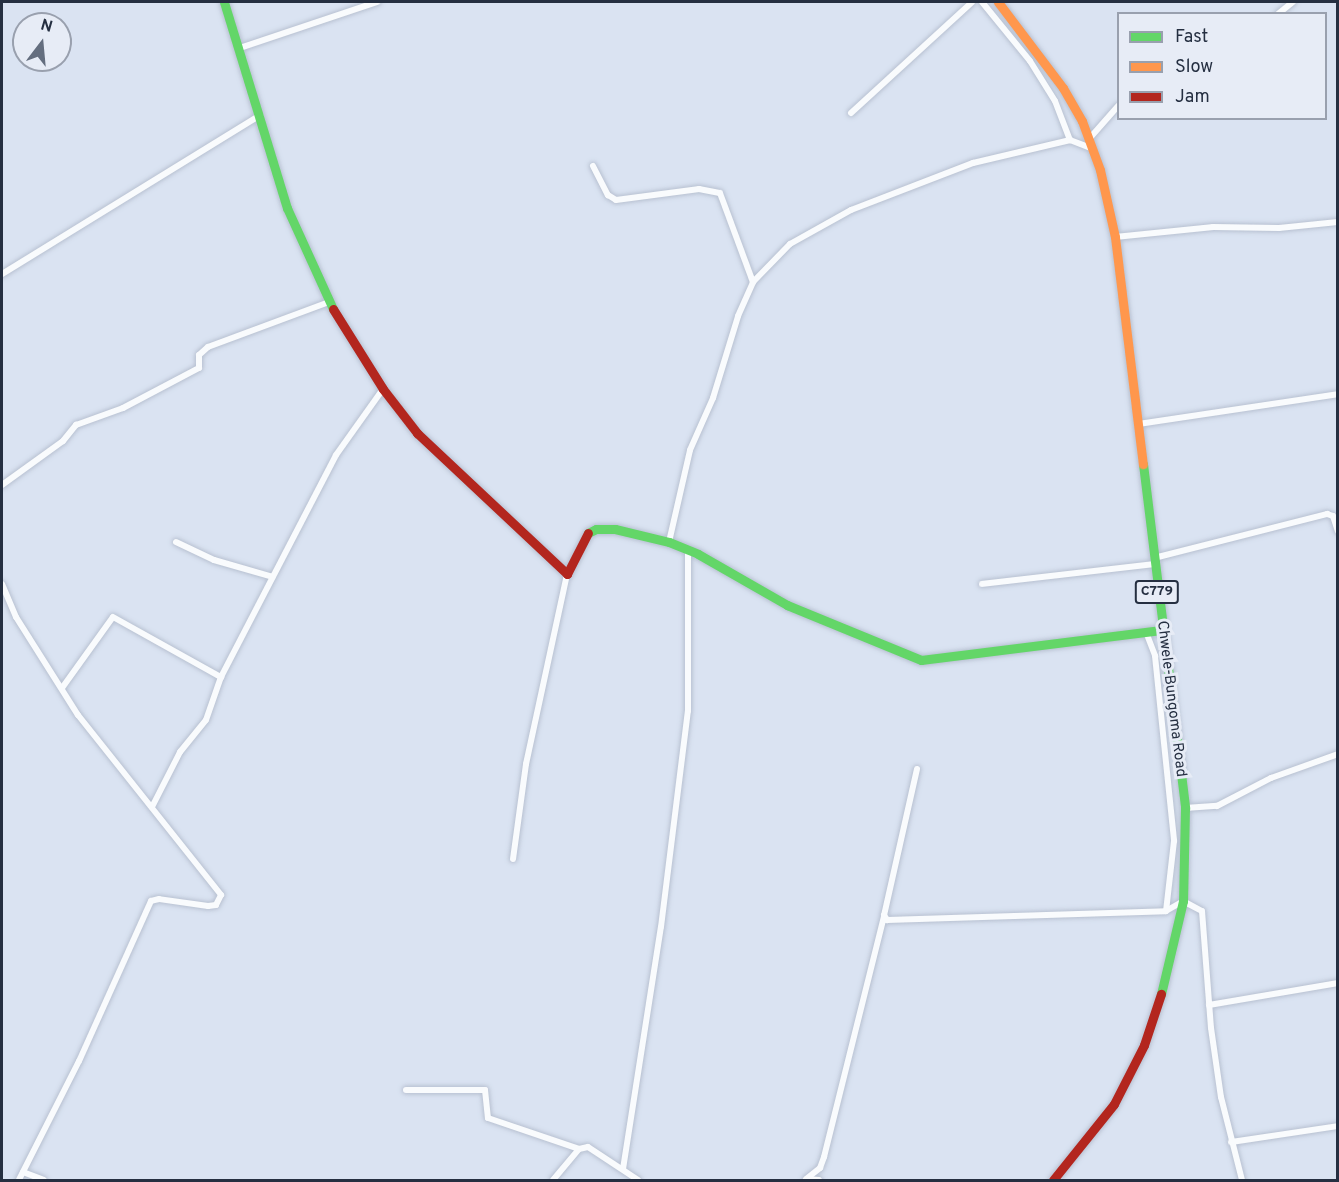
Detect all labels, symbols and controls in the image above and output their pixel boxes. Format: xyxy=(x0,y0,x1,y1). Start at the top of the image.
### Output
north arrow xyxy=(12,12,72,72)
legend xyxy=(1117,12,1327,120)
text: N xyxy=(38,15,55,38)
text: Fast xyxy=(1175,26,1208,49)
text: Slow xyxy=(1175,56,1213,79)
text: Jam xyxy=(1175,86,1210,109)
road number: C779 xyxy=(1134,581,1180,603)
street label: Chwele-Bungoma Road xyxy=(1152,620,1190,778)

